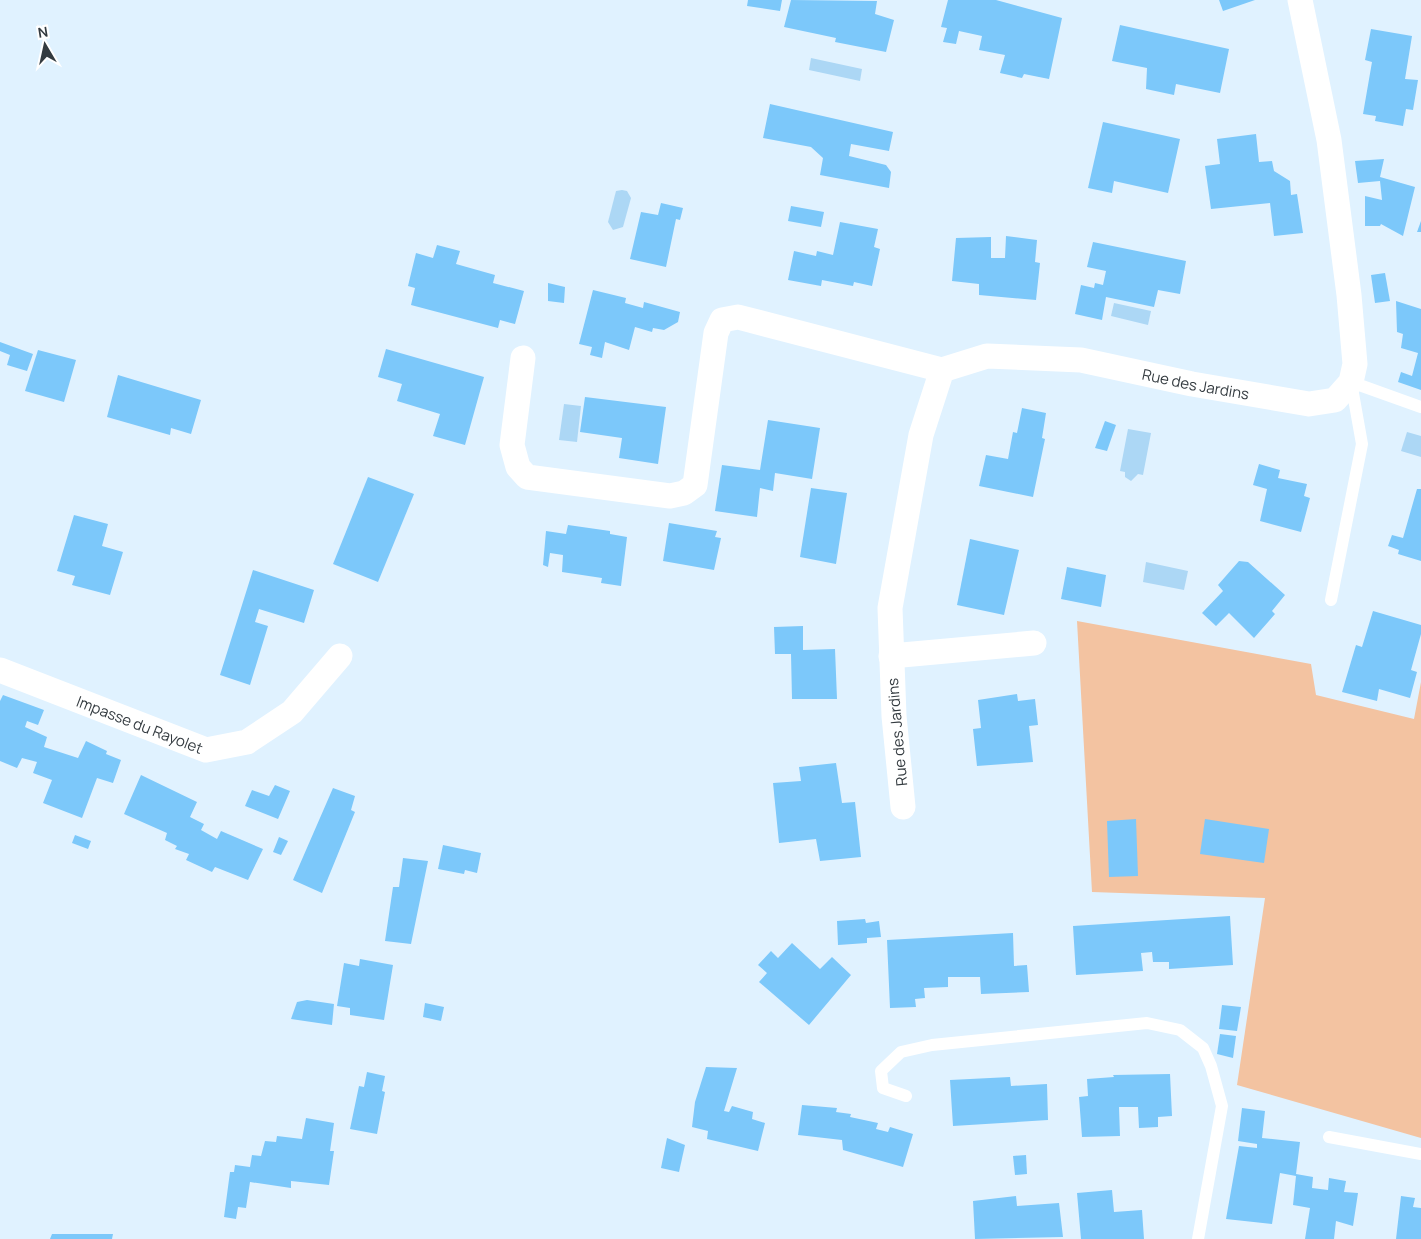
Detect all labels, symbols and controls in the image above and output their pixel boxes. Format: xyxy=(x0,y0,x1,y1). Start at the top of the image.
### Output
north arrow xyxy=(20,20,70,70)
text: N xyxy=(36,21,49,42)
street label: Rue des Jardins xyxy=(1140,363,1251,404)
street label: Rue des Jardins xyxy=(882,677,912,787)
street label: Impasse du Rayolet xyxy=(74,690,206,758)

